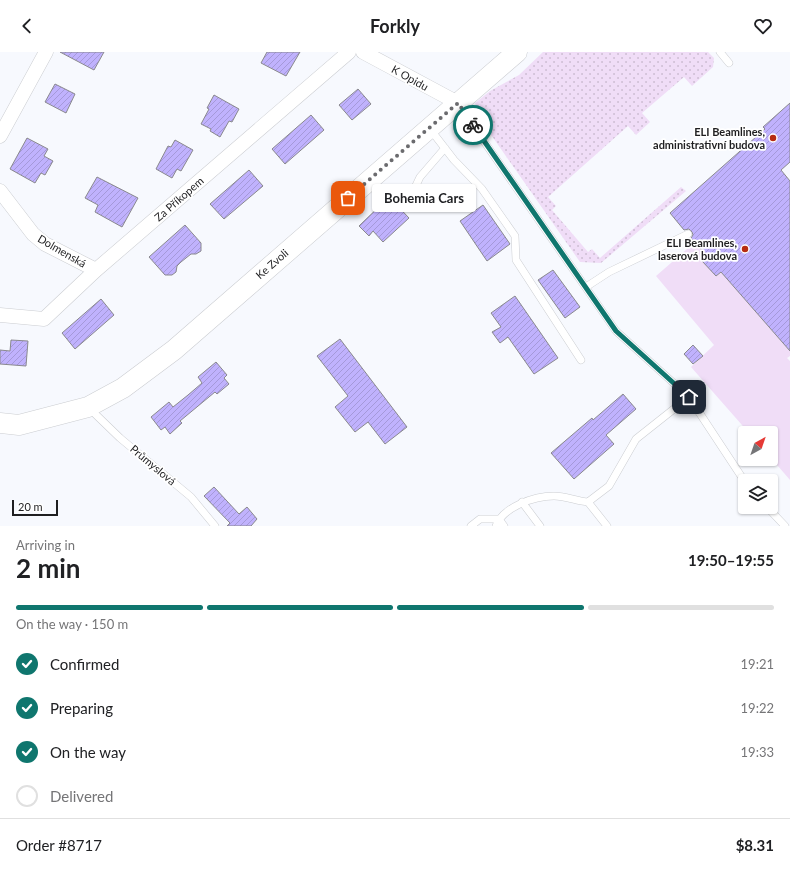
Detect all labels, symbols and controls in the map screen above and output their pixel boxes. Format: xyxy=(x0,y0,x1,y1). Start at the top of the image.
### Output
icon: back xyxy=(16,15,38,37)
text: Forkly xyxy=(370,15,420,37)
icon: heart xyxy=(752,15,774,37)
street label: K Opidu xyxy=(390,62,431,93)
courier xyxy=(453,105,493,145)
icon: bike xyxy=(462,114,484,136)
place label: ELI Beamlines, administrativní budova xyxy=(653,125,765,151)
marker: ELI Beamlines, administrativní budova xyxy=(768,133,778,143)
street label: Za Příkopem xyxy=(151,174,206,223)
pin xyxy=(331,181,365,215)
callout: Bohemia Cars xyxy=(372,184,476,212)
icon: bag xyxy=(337,187,359,209)
text: Bohemia Cars xyxy=(384,190,464,206)
street label: Dolmenská xyxy=(36,231,89,270)
place label: ELI Beamlines, laserová budova xyxy=(658,236,737,262)
marker: ELI Beamlines, laserová budova xyxy=(740,244,750,254)
street label: Ke Zvoli xyxy=(253,246,291,281)
pin xyxy=(672,380,706,414)
icon: home xyxy=(678,386,700,408)
north arrow xyxy=(738,426,778,466)
map controls xyxy=(738,426,778,514)
street label: Průmyslová xyxy=(128,442,179,487)
button: layers xyxy=(738,474,778,514)
scale bar xyxy=(12,498,58,517)
text: 20 m xyxy=(18,500,43,513)
text: Arriving in xyxy=(16,537,75,553)
text: 19:50–19:55 xyxy=(688,551,774,569)
text: 2 min xyxy=(16,552,80,584)
text: On the way · 150 m xyxy=(16,616,128,632)
icon: check xyxy=(16,653,38,675)
text: Confirmed xyxy=(50,655,119,673)
text: 19:21 xyxy=(741,656,774,672)
icon: check xyxy=(16,697,38,719)
text: Preparing xyxy=(50,699,113,717)
text: 19:22 xyxy=(741,700,774,716)
icon: check xyxy=(16,741,38,763)
text: On the way xyxy=(50,743,126,761)
text: 19:33 xyxy=(741,744,774,760)
text: Delivered xyxy=(50,787,113,805)
text: Order #8717 xyxy=(16,836,102,854)
text: $8.31 xyxy=(736,836,774,854)

